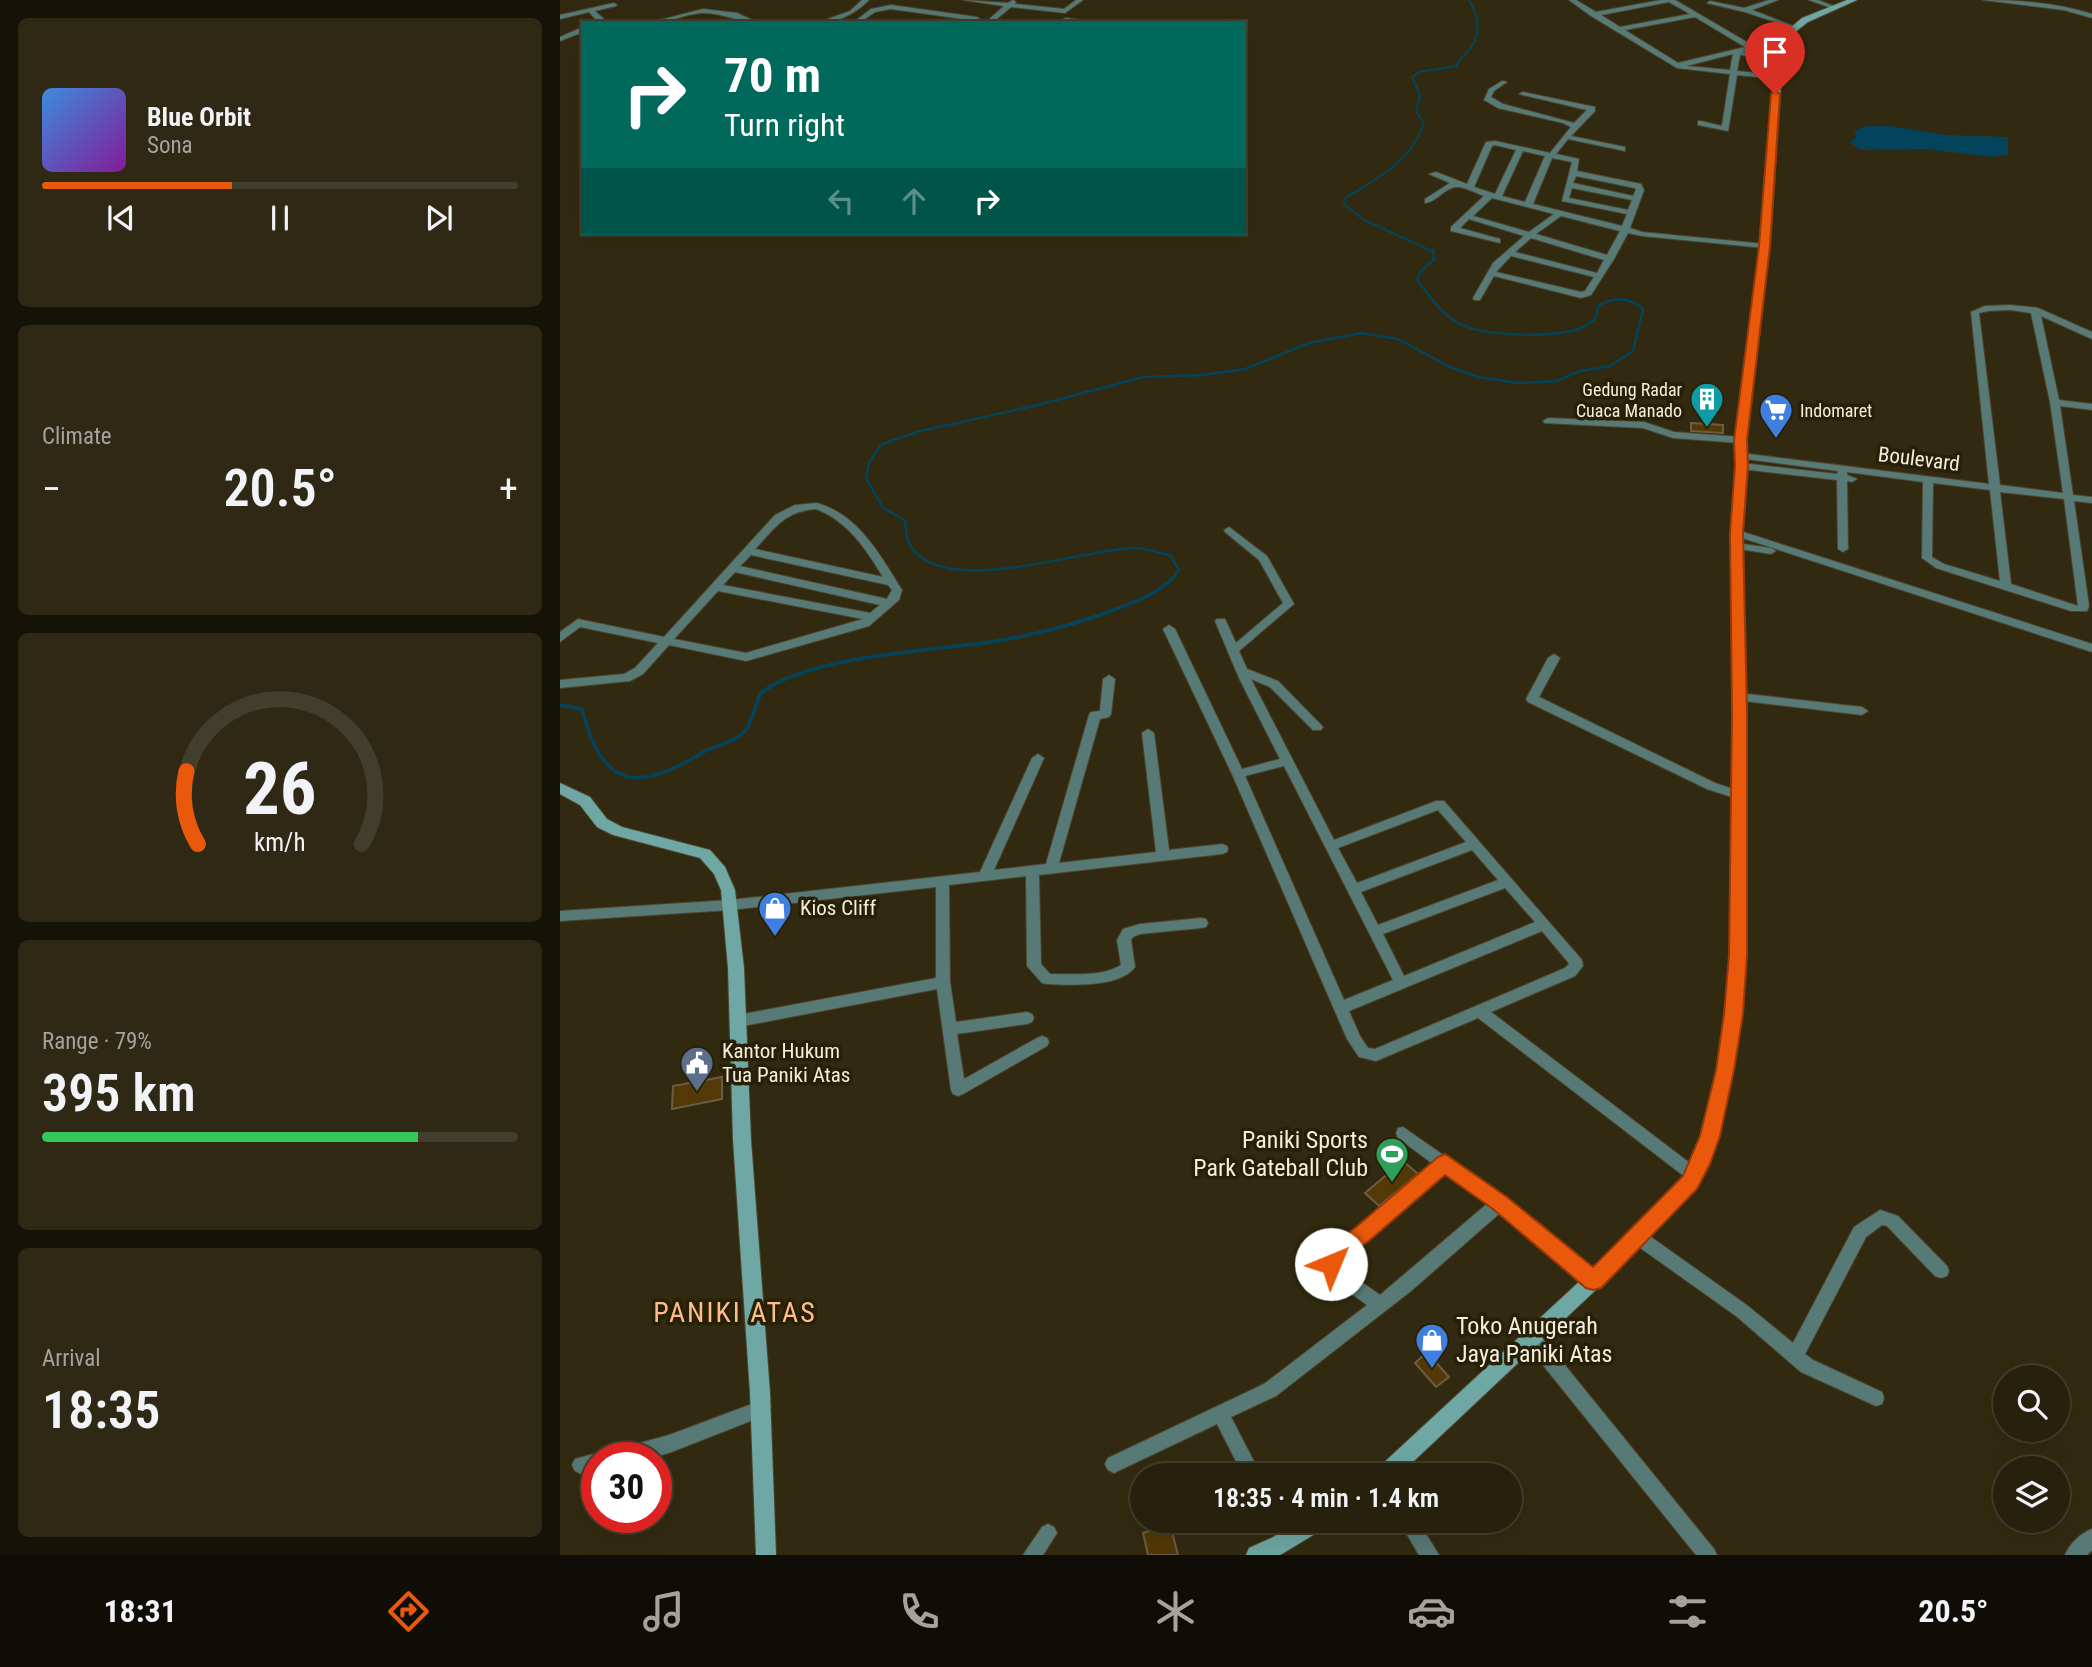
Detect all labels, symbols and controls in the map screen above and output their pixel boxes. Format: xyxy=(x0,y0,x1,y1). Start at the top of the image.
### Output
pin xyxy=(1745,22,1805,94)
icon: arrive xyxy=(1756,33,1794,71)
text: 70 m xyxy=(724,47,821,104)
icon: right xyxy=(609,49,700,140)
text: Blue Orbit xyxy=(147,102,251,132)
text: Turn right xyxy=(724,106,845,144)
text: Sona xyxy=(147,132,193,159)
icon: left xyxy=(822,182,860,220)
icon: ahead xyxy=(895,182,933,220)
icon: right xyxy=(968,182,1006,220)
icon: previous xyxy=(102,199,140,237)
icon: pause xyxy=(261,199,299,237)
icon: next xyxy=(420,199,458,237)
place label: Gedung Radar Cuaca Manado xyxy=(1576,379,1683,421)
building icon: Gedung Radar Cuaca Manado xyxy=(1688,380,1726,429)
supermarket icon: Indomaret xyxy=(1757,391,1795,440)
place label: Indomaret xyxy=(1800,400,1872,421)
text: Climate xyxy=(42,423,112,450)
street label: Boulevard xyxy=(1877,442,1961,476)
text: 20.5° xyxy=(223,458,337,519)
text: − xyxy=(42,467,61,511)
text: + xyxy=(499,467,518,511)
text: 26 xyxy=(243,746,317,832)
text: km/h xyxy=(254,827,306,856)
shop icon: Kios Cliff xyxy=(756,889,794,938)
place label: Kios Cliff xyxy=(800,896,876,920)
text: Range · 79% xyxy=(42,1028,152,1055)
place label: Kantor Hukum Tua Paniki Atas xyxy=(722,1039,850,1087)
public building icon: Kantor Hukum Tua Paniki Atas xyxy=(678,1044,716,1093)
text: 395 km xyxy=(42,1063,196,1124)
place label: Paniki Sports Park Gateball Club xyxy=(1193,1126,1368,1182)
sports icon: Paniki Sports Park Gateball Club xyxy=(1373,1135,1411,1184)
position arrow xyxy=(1294,1227,1368,1301)
district label: PANIKI ATAS xyxy=(653,1296,817,1329)
place label: Toko Anugerah Jaya Paniki Atas xyxy=(1456,1312,1613,1368)
shop icon: Toko Anugerah Jaya Paniki Atas xyxy=(1413,1321,1451,1370)
text: Arrival xyxy=(42,1345,101,1372)
map controls xyxy=(1993,1365,2070,1533)
button: search xyxy=(1993,1365,2070,1442)
text: 18:35 xyxy=(42,1380,160,1441)
speed limit sign: 30 xyxy=(581,1442,672,1533)
button: layers xyxy=(1993,1456,2070,1533)
text: 18:35 · 4 min · 1.4 km xyxy=(1213,1483,1439,1513)
icon: directions xyxy=(384,1587,433,1636)
icon: music xyxy=(639,1587,688,1636)
icon: phone xyxy=(895,1587,944,1636)
icon: climate xyxy=(1151,1587,1200,1636)
icon: car xyxy=(1407,1587,1456,1636)
icon: filters xyxy=(1663,1587,1712,1636)
text: 18:31 xyxy=(103,1592,177,1630)
text: 20.5° xyxy=(1918,1592,1989,1630)

